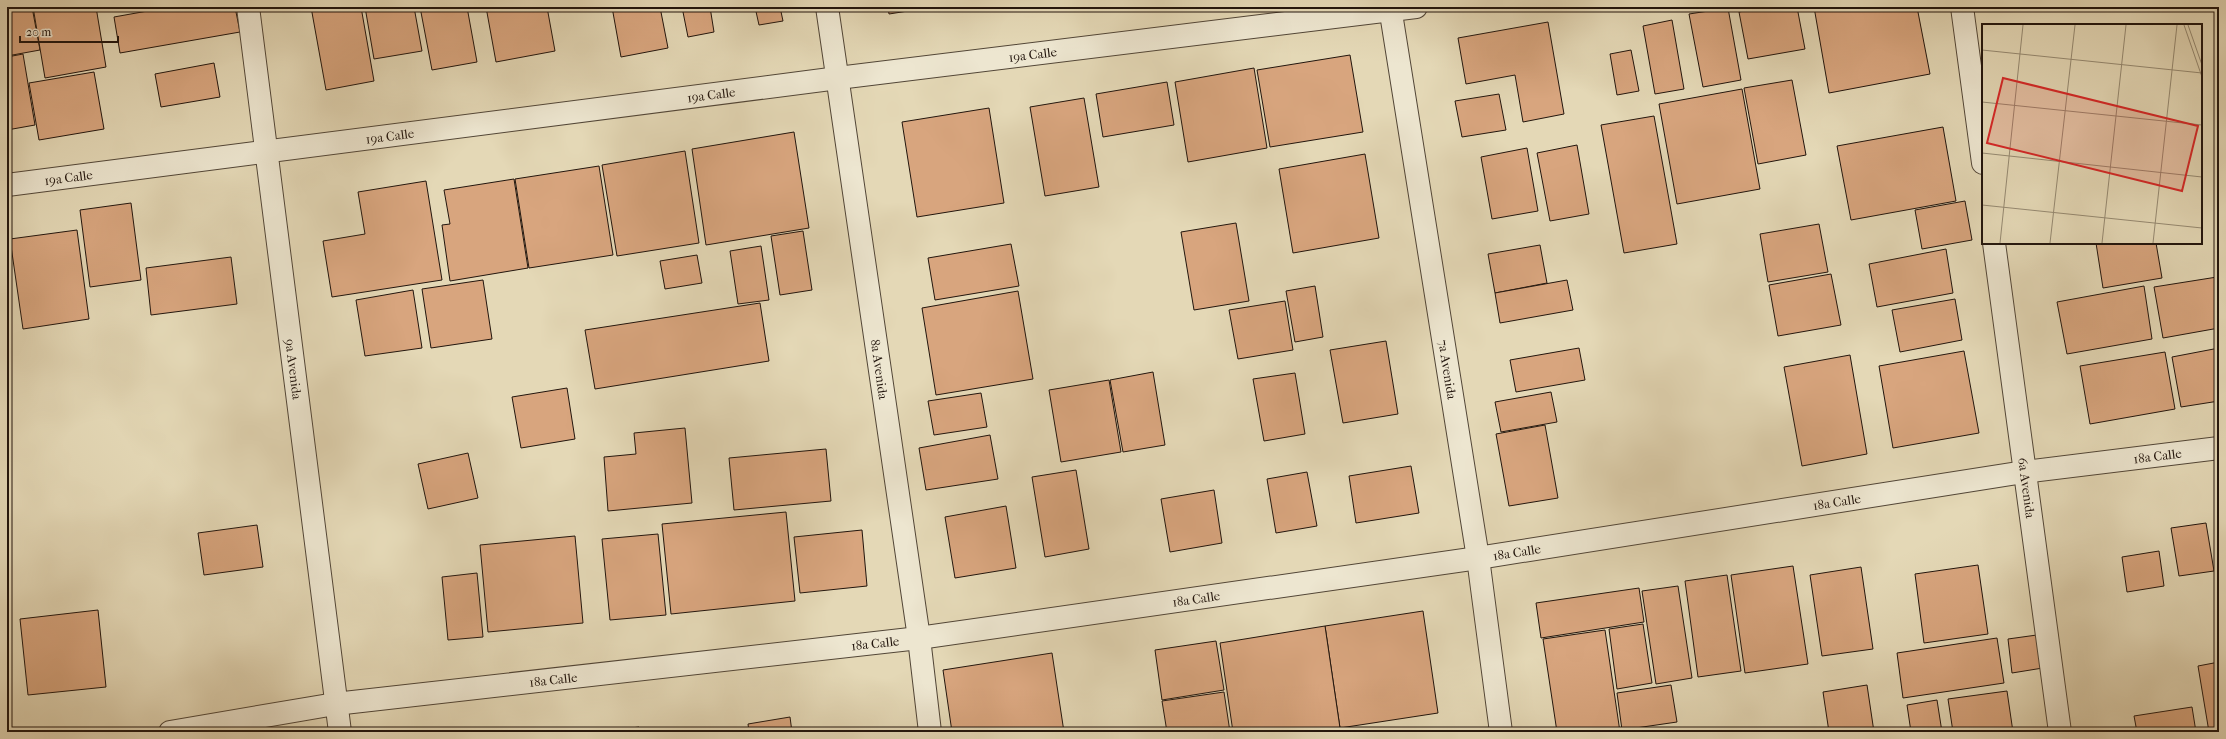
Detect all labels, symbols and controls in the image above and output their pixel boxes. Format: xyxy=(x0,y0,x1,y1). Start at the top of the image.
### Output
scale bar xyxy=(20,18,118,44)
inset map xyxy=(1982,24,2202,244)
text: 20 m xyxy=(26,25,51,39)
street label: 19a Calle xyxy=(1008,44,1058,64)
street label: 19a Calle xyxy=(686,84,737,105)
street label: 19a Calle xyxy=(365,125,415,146)
street label: 19a Calle xyxy=(43,166,94,188)
street label: 9a Avenida xyxy=(283,338,305,401)
street label: 8a Avenida xyxy=(868,338,892,401)
street label: 7a Avenida xyxy=(1436,338,1460,401)
street label: 18a Calle xyxy=(2133,445,2183,466)
street label: 6a Avenida xyxy=(2016,456,2039,520)
street label: 18a Calle xyxy=(1812,490,1862,513)
street label: 18a Calle xyxy=(1492,541,1542,563)
street label: 18a Calle xyxy=(1171,587,1222,609)
street label: 18a Calle xyxy=(850,633,901,653)
street label: 18a Calle xyxy=(528,669,579,690)

